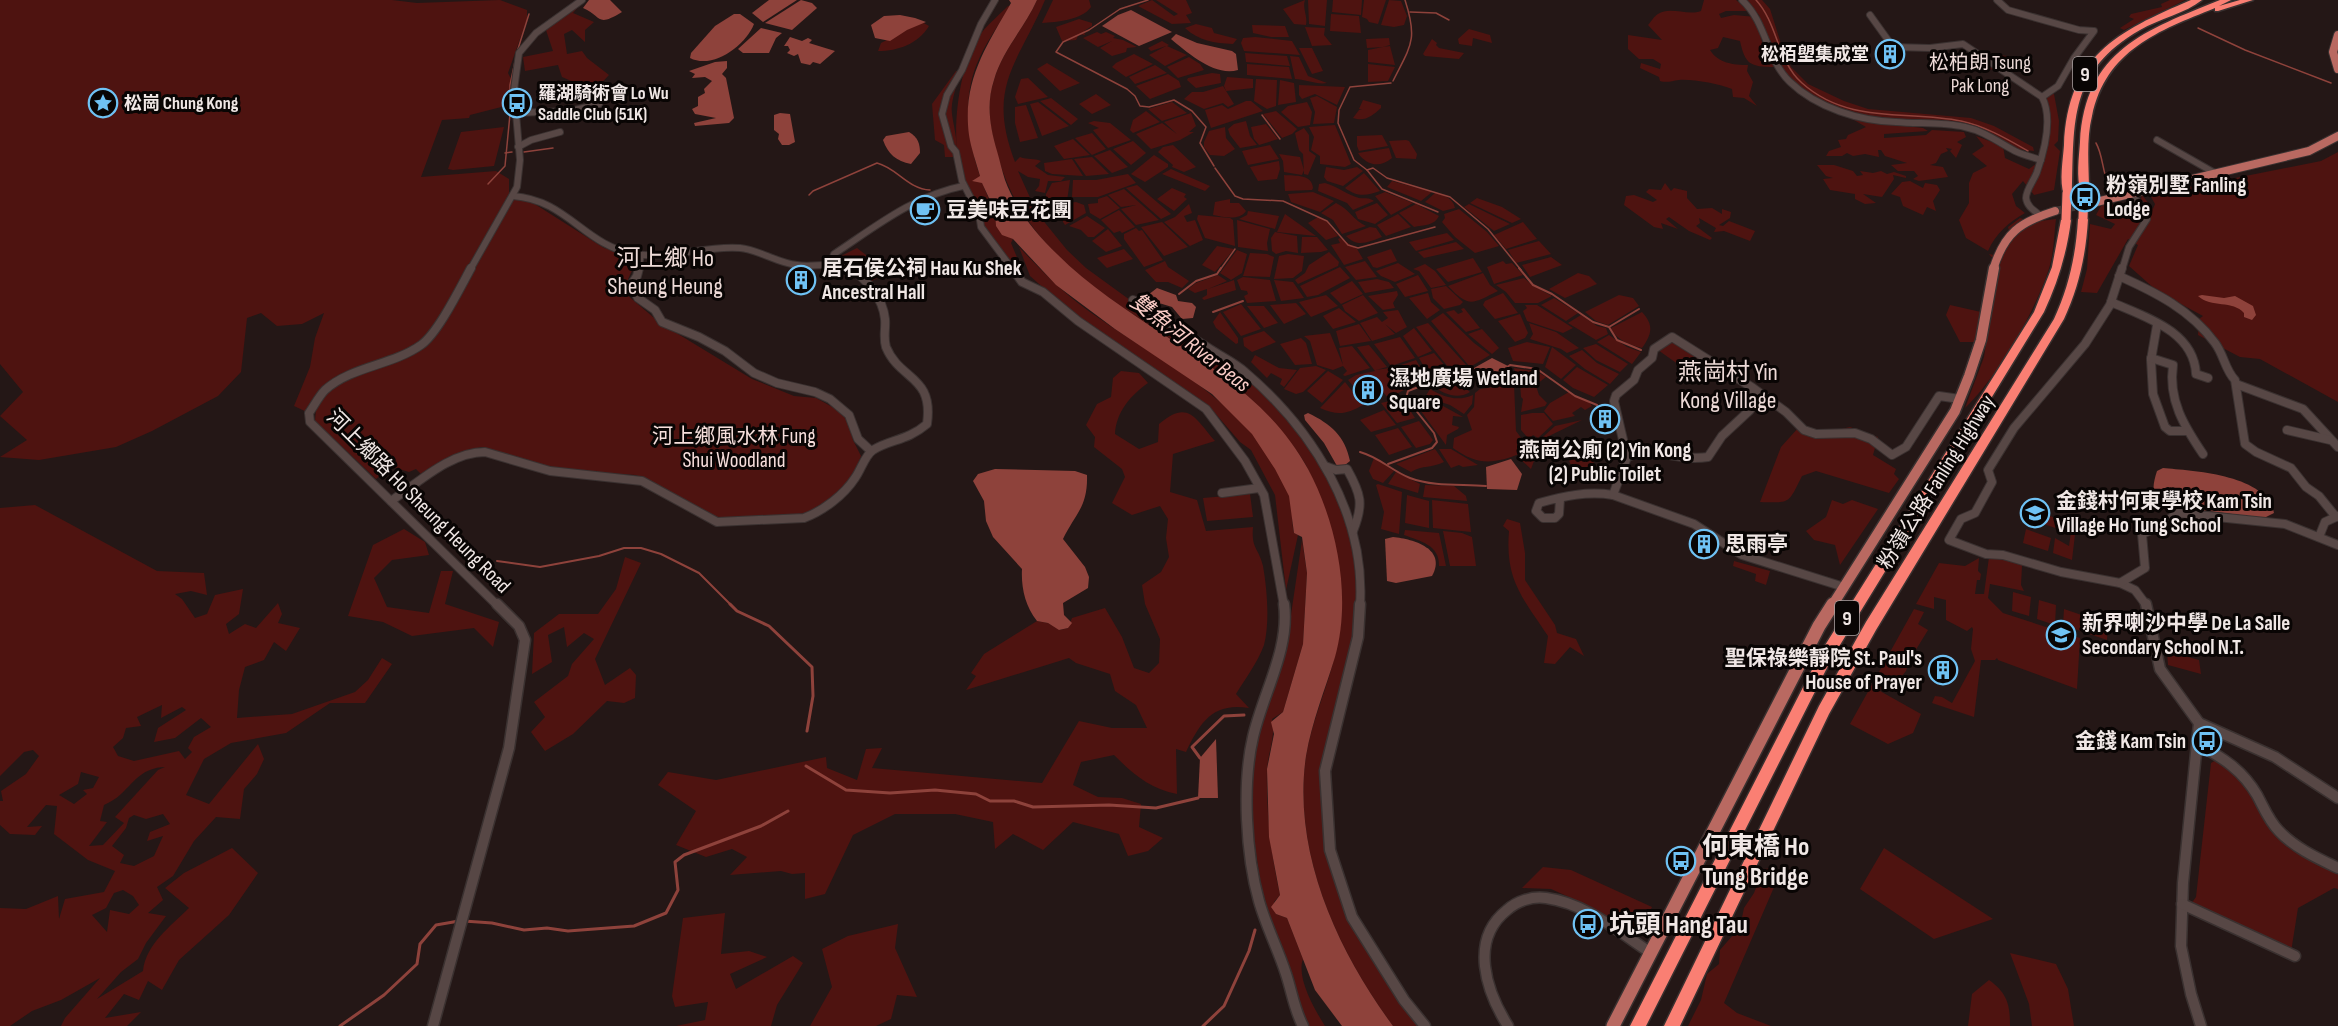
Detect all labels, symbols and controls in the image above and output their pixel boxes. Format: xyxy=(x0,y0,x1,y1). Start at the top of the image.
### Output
building icon: 松栢塱集成堂 xyxy=(1874,38,1906,70)
place label: 松栢塱集成堂 xyxy=(1761,44,1869,65)
district label: 松柏朗 Tsung Pak Long xyxy=(1929,51,2031,98)
road number: 9 xyxy=(2073,57,2097,91)
place label: 羅湖騎術會 Lo Wu Saddle Club (51K) xyxy=(538,83,669,125)
place icon: 松崗 Chung Kong xyxy=(87,87,119,119)
bus stop icon: 羅湖騎術會 Lo Wu Saddle Club (51K) xyxy=(501,87,533,119)
place label: 松崗 Chung Kong xyxy=(124,93,239,114)
place label: 粉嶺別墅 Fanling Lodge xyxy=(2106,173,2246,222)
bus stop icon: 粉嶺別墅 Fanling Lodge xyxy=(2069,181,2101,213)
cafe icon: 豆美味豆花團 xyxy=(909,194,941,226)
place label: 豆美味豆花團 xyxy=(946,198,1072,223)
district label: 河上鄉 Ho Sheung Heung xyxy=(607,244,723,301)
place label: 居石侯公祠 Hau Ku Shek Ancestral Hall xyxy=(821,256,1022,305)
building icon: 居石侯公祠 Hau Ku Shek Ancestral Hall xyxy=(785,264,817,296)
water label: 雙魚河 River Beas xyxy=(1125,288,1256,398)
district label: 燕崗村 Yin Kong Village xyxy=(1678,358,1778,415)
place label: 濕地廣場 Wetland Square xyxy=(1389,366,1538,415)
building icon: 濕地廣場 Wetland Square xyxy=(1352,374,1384,406)
street label: 粉嶺公路 Fanling Highway xyxy=(1873,391,2000,574)
building icon: 燕崗公廁 (2) Yin Kong (2) Public Toilet xyxy=(1589,403,1621,435)
street label: 河上鄉路 Ho Sheung Heung Road xyxy=(322,404,516,598)
park label: 河上鄉風水林 Fung Shui Woodland xyxy=(652,424,816,473)
place label: 燕崗公廁 (2) Yin Kong (2) Public Toilet xyxy=(1519,438,1691,487)
place label: 金錢村何東學校 Kam Tsin Village Ho Tung School xyxy=(2056,489,2272,538)
school or university icon: 金錢村何東學校 Kam Tsin Village Ho Tung School xyxy=(2019,497,2051,529)
building icon: 思雨亭 xyxy=(1688,528,1720,560)
place label: 思雨亭 xyxy=(1725,532,1788,557)
road number: 9 xyxy=(1835,601,1859,635)
place label: 新界喇沙中學 De La Salle Secondary School N.T. xyxy=(2082,611,2290,660)
school or university icon: 新界喇沙中學 De La Salle Secondary School N.T. xyxy=(2045,619,2077,651)
place label: 聖保祿樂靜院 St. Paul's House of Prayer xyxy=(1725,646,1923,695)
building icon: 聖保祿樂靜院 St. Paul's House of Prayer xyxy=(1927,654,1959,686)
bus stop icon: 金錢 Kam Tsin xyxy=(2191,725,2223,757)
place label: 金錢 Kam Tsin xyxy=(2075,729,2186,754)
place label: 何東橋 Ho Tung Bridge xyxy=(1702,832,1809,893)
bus stop icon: 何東橋 Ho Tung Bridge xyxy=(1665,845,1697,877)
bus stop icon: 坑頭 Hang Tau xyxy=(1572,908,1604,940)
place label: 坑頭 Hang Tau xyxy=(1609,910,1748,941)

